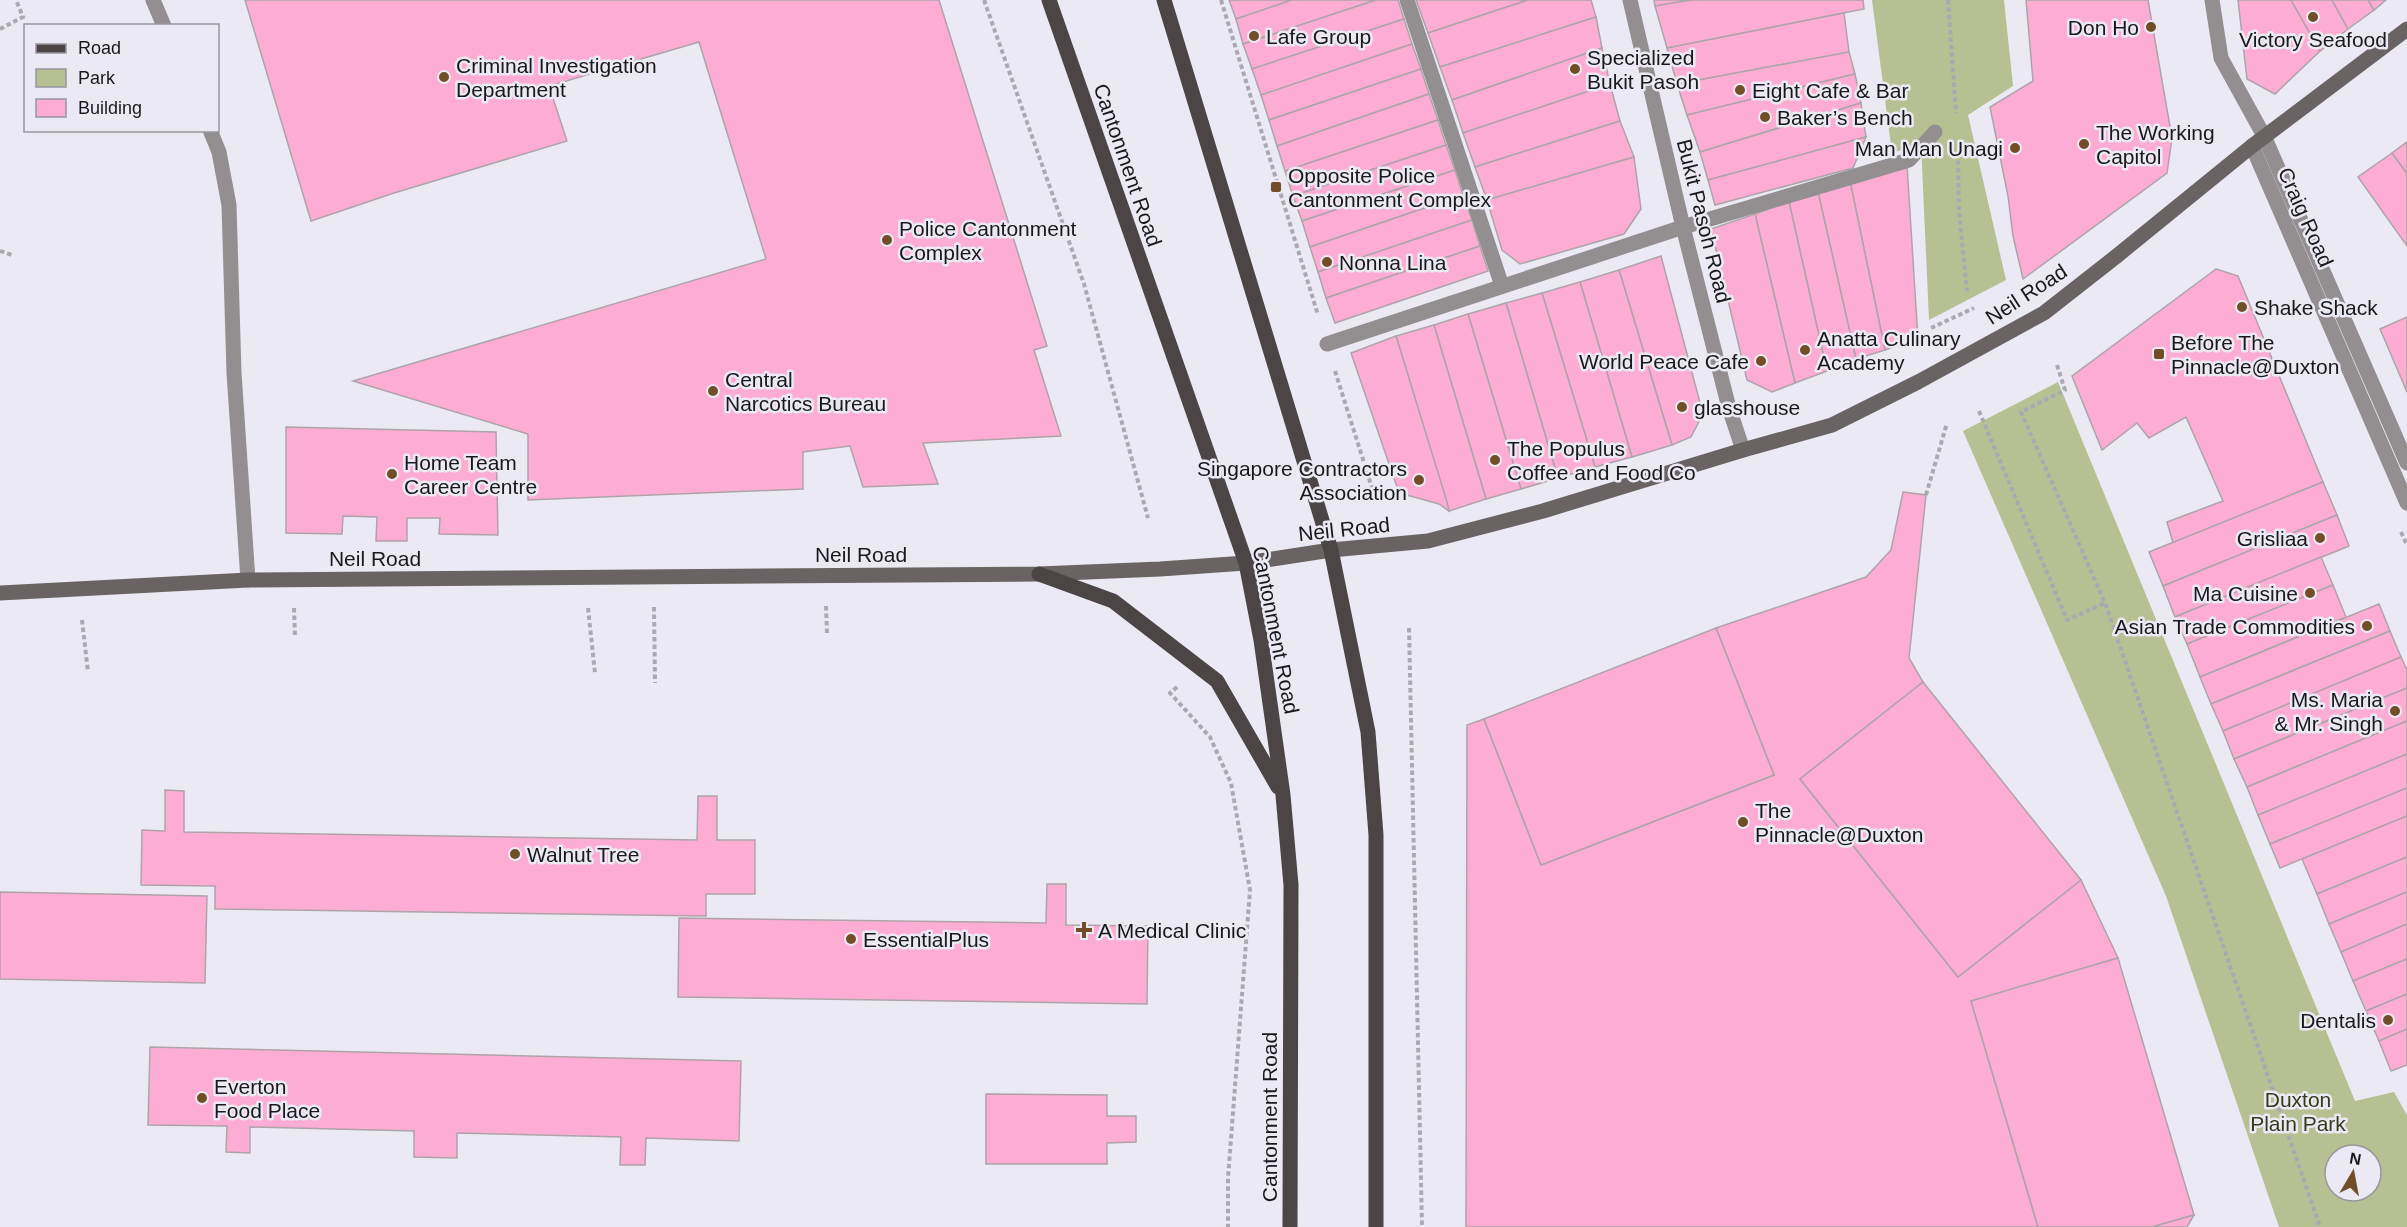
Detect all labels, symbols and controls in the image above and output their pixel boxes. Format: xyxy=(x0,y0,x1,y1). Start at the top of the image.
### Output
marker: Victory Seafood xyxy=(2306,10,2320,24)
place label: Don Ho xyxy=(2068,16,2139,39)
marker: Don Ho xyxy=(2144,20,2158,34)
legend xyxy=(24,24,219,132)
place label: Lafe Group xyxy=(1266,25,1371,48)
place label: Victory Seafood xyxy=(2239,28,2387,51)
marker: Lafe Group xyxy=(1247,29,1261,43)
text: Road xyxy=(78,38,121,58)
place label: Specialized Bukit Pasoh xyxy=(1587,46,1699,93)
place label: Criminal Investigation Department xyxy=(456,54,657,101)
marker: Specialized Bukit Pasoh xyxy=(1568,62,1582,76)
text: Park xyxy=(78,68,116,88)
marker: Criminal Investigation Department xyxy=(437,70,451,84)
place label: Eight Cafe & Bar xyxy=(1752,79,1908,102)
street label: Cantonment Road xyxy=(1089,81,1167,249)
marker: Eight Cafe & Bar xyxy=(1733,83,1747,97)
text: Building xyxy=(78,98,142,118)
place label: Baker’s Bench xyxy=(1777,106,1913,129)
marker: Baker’s Bench xyxy=(1758,110,1772,124)
place label: The Working Capitol xyxy=(2096,121,2215,168)
street label: Bukit Pasoh Road xyxy=(1673,137,1735,305)
place label: Man Man Unagi xyxy=(1855,137,2003,160)
marker: The Working Capitol xyxy=(2077,137,2091,151)
marker: Man Man Unagi xyxy=(2008,141,2022,155)
place label: Opposite Police Cantonment Complex xyxy=(1288,164,1492,211)
street label: Craig Road xyxy=(2274,164,2338,270)
marker: Opposite Police Cantonment Complex xyxy=(1269,180,1283,194)
place label: Police Cantonment Complex xyxy=(899,217,1077,264)
marker: Police Cantonment Complex xyxy=(880,233,894,247)
place label: Nonna Lina xyxy=(1339,251,1447,274)
marker: Nonna Lina xyxy=(1320,255,1334,269)
street label: Neil Road xyxy=(1981,259,2071,329)
place label: Shake Shack xyxy=(2254,296,2378,319)
marker: Shake Shack xyxy=(2235,300,2249,314)
place label: Anatta Culinary Academy xyxy=(1817,327,1961,374)
place label: Before The Pinnacle@Duxton xyxy=(2171,331,2339,378)
marker: Anatta Culinary Academy xyxy=(1798,343,1812,357)
marker: Before The Pinnacle@Duxton xyxy=(2152,347,2166,361)
place label: World Peace Cafe xyxy=(1579,350,1749,373)
marker: World Peace Cafe xyxy=(1754,354,1768,368)
place label: Central Narcotics Bureau xyxy=(725,368,886,415)
marker: Central Narcotics Bureau xyxy=(706,384,720,398)
place label: glasshouse xyxy=(1694,396,1800,419)
marker: glasshouse xyxy=(1675,400,1689,414)
place label: The Populus Coffee and Food Co xyxy=(1507,437,1696,484)
place label: Home Team Career Centre xyxy=(404,451,537,498)
marker: The Populus Coffee and Food Co xyxy=(1488,453,1502,467)
place label: Singapore Contractors Association xyxy=(1197,457,1407,504)
marker: Home Team Career Centre xyxy=(385,467,399,481)
marker: Singapore Contractors Association xyxy=(1412,473,1426,487)
street label: Neil Road xyxy=(1297,513,1391,545)
place label: Grisliaa xyxy=(2237,527,2308,550)
marker: Grisliaa xyxy=(2313,531,2327,545)
street label: Neil Road xyxy=(815,543,907,566)
street label: Cantonment Road xyxy=(1248,544,1304,716)
street label: Neil Road xyxy=(329,547,421,570)
place label: Ma Cuisine xyxy=(2193,582,2298,605)
marker: Ma Cuisine xyxy=(2303,586,2317,600)
place label: Asian Trade Commodities xyxy=(2115,615,2355,638)
marker: Asian Trade Commodities xyxy=(2360,619,2374,633)
place label: Ms. Maria & Mr. Singh xyxy=(2274,688,2383,735)
marker: Ms. Maria & Mr. Singh xyxy=(2388,704,2402,718)
place label: The Pinnacle@Duxton xyxy=(1755,799,1923,846)
marker: The Pinnacle@Duxton xyxy=(1736,815,1750,829)
place label: Walnut Tree xyxy=(527,843,639,866)
marker: Walnut Tree xyxy=(508,847,522,861)
place label: A Medical Clinic xyxy=(1098,919,1246,942)
marker: A Medical Clinic xyxy=(1075,921,1093,939)
place label: EssentialPlus xyxy=(863,928,989,951)
marker: EssentialPlus xyxy=(844,932,858,946)
place label: Dentalis xyxy=(2300,1009,2376,1032)
marker: Dentalis xyxy=(2381,1013,2395,1027)
street label: Cantonment Road xyxy=(1258,1032,1281,1202)
place label: Everton Food Place xyxy=(214,1075,320,1122)
park label: Duxton Plain Park xyxy=(2250,1088,2346,1135)
marker: Everton Food Place xyxy=(195,1091,209,1105)
north arrow xyxy=(2323,1143,2383,1203)
text: N xyxy=(2348,1149,2363,1168)

